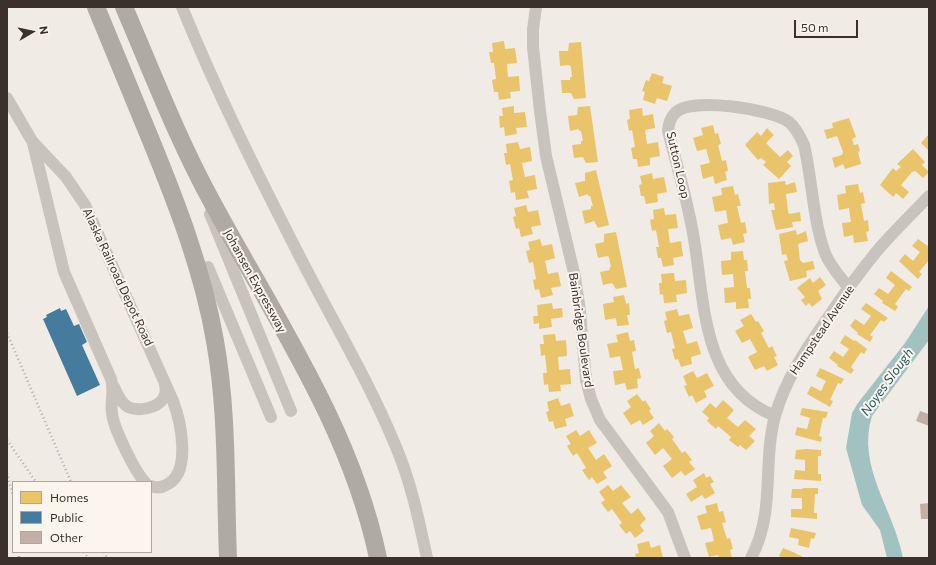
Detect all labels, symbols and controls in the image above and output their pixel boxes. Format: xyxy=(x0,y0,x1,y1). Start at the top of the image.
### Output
north arrow xyxy=(12,12,52,52)
scale bar xyxy=(796,12,860,38)
text: 50 m xyxy=(801,20,829,34)
text: N xyxy=(37,25,51,35)
street label: Sutton Loop xyxy=(663,130,693,200)
street label: Alaska Railroad Depot Road xyxy=(80,206,156,348)
street label: Johansen Expressway xyxy=(221,227,289,335)
street label: Bainbridge Boulevard xyxy=(566,272,596,388)
street label: Hampstead Avenue xyxy=(787,283,857,377)
water label: Noyes Slough xyxy=(857,345,917,419)
legend xyxy=(12,481,152,553)
text: Homes xyxy=(50,490,88,504)
text: Public xyxy=(50,510,83,524)
text: Other xyxy=(50,530,83,544)

